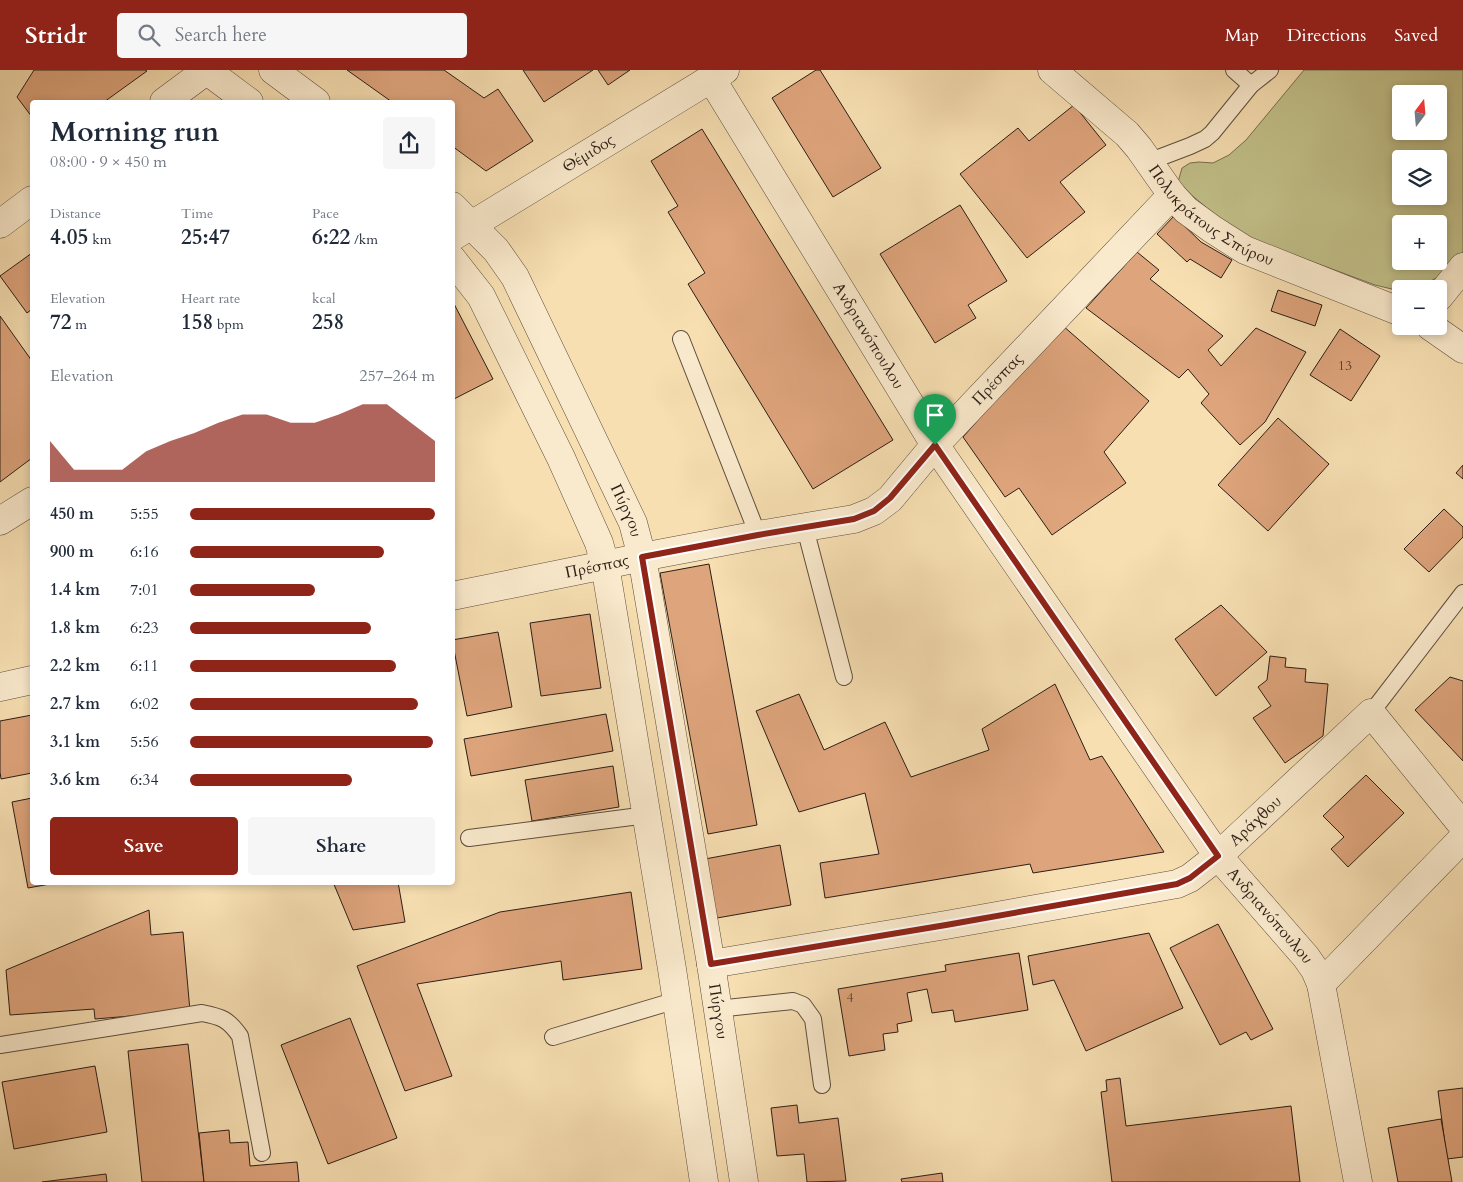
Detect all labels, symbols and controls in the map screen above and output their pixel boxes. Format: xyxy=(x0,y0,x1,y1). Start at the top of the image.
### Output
search box xyxy=(117,13,467,58)
text: Stridr xyxy=(25,19,87,52)
icon: search xyxy=(135,21,163,49)
text: Search here xyxy=(175,22,267,48)
text: Map xyxy=(1225,23,1259,48)
text: Directions xyxy=(1287,23,1366,48)
text: Saved xyxy=(1394,23,1438,48)
north arrow xyxy=(1392,85,1448,140)
map controls xyxy=(1392,85,1447,335)
text: Morning run xyxy=(50,113,219,151)
button: share xyxy=(383,117,435,169)
street label: Θέμιδος xyxy=(558,129,619,178)
button: layers xyxy=(1392,150,1447,205)
text: 08:00 · 9 × 450 m xyxy=(50,151,167,173)
street label: Πολυκράτους Σπύρου xyxy=(1143,160,1277,271)
text: Distance xyxy=(50,204,101,223)
text: Time xyxy=(181,204,213,223)
text: Pace xyxy=(312,204,339,223)
button: + xyxy=(1392,215,1447,270)
text: 4.05 xyxy=(50,223,88,252)
text: 25:47 xyxy=(181,223,230,252)
text: 6:22 xyxy=(312,223,350,252)
text: km xyxy=(88,230,111,249)
text: /km xyxy=(350,230,378,249)
street label: Ανδριανόπουλου xyxy=(827,278,909,393)
button: − xyxy=(1392,280,1447,335)
text: Elevation xyxy=(50,289,106,308)
text: Heart rate xyxy=(181,289,240,308)
text: kcal xyxy=(312,289,336,308)
text: 72 xyxy=(50,308,72,337)
text: 158 xyxy=(181,308,213,337)
text: 258 xyxy=(312,308,344,337)
text: m xyxy=(72,315,87,334)
text: bpm xyxy=(213,315,244,334)
street label: Πρέσπας xyxy=(967,348,1028,410)
house number: 13 xyxy=(1338,356,1352,375)
text: Elevation xyxy=(50,365,114,387)
text: 257–264 m xyxy=(359,365,435,387)
pin xyxy=(914,394,956,445)
icon: arrive xyxy=(921,401,949,429)
street label: Πύργου xyxy=(605,480,647,539)
text: 450 m xyxy=(50,503,94,525)
text: 5:55 xyxy=(130,503,159,525)
text: 900 m xyxy=(50,541,94,563)
text: 6:16 xyxy=(130,541,159,563)
street label: Πρέσπας xyxy=(563,549,631,584)
text: 1.4 km xyxy=(50,579,100,601)
text: 7:01 xyxy=(130,579,159,601)
text: 1.8 km xyxy=(50,617,100,639)
text: 6:23 xyxy=(130,617,159,639)
text: 2.2 km xyxy=(50,655,100,677)
text: 6:11 xyxy=(130,655,159,677)
text: 2.7 km xyxy=(50,693,100,715)
text: 6:02 xyxy=(130,693,159,715)
text: 3.1 km xyxy=(50,731,100,753)
text: 5:56 xyxy=(130,731,159,753)
text: 3.6 km xyxy=(50,769,100,791)
text: 6:34 xyxy=(130,769,159,791)
street label: Αράχθου xyxy=(1224,791,1287,851)
button: Save xyxy=(50,817,238,875)
button: Share xyxy=(248,817,435,875)
street label: Ανδριανόπουλου xyxy=(1222,863,1318,968)
street label: Πύργου xyxy=(703,982,733,1041)
house number: 4 xyxy=(846,988,854,1007)

